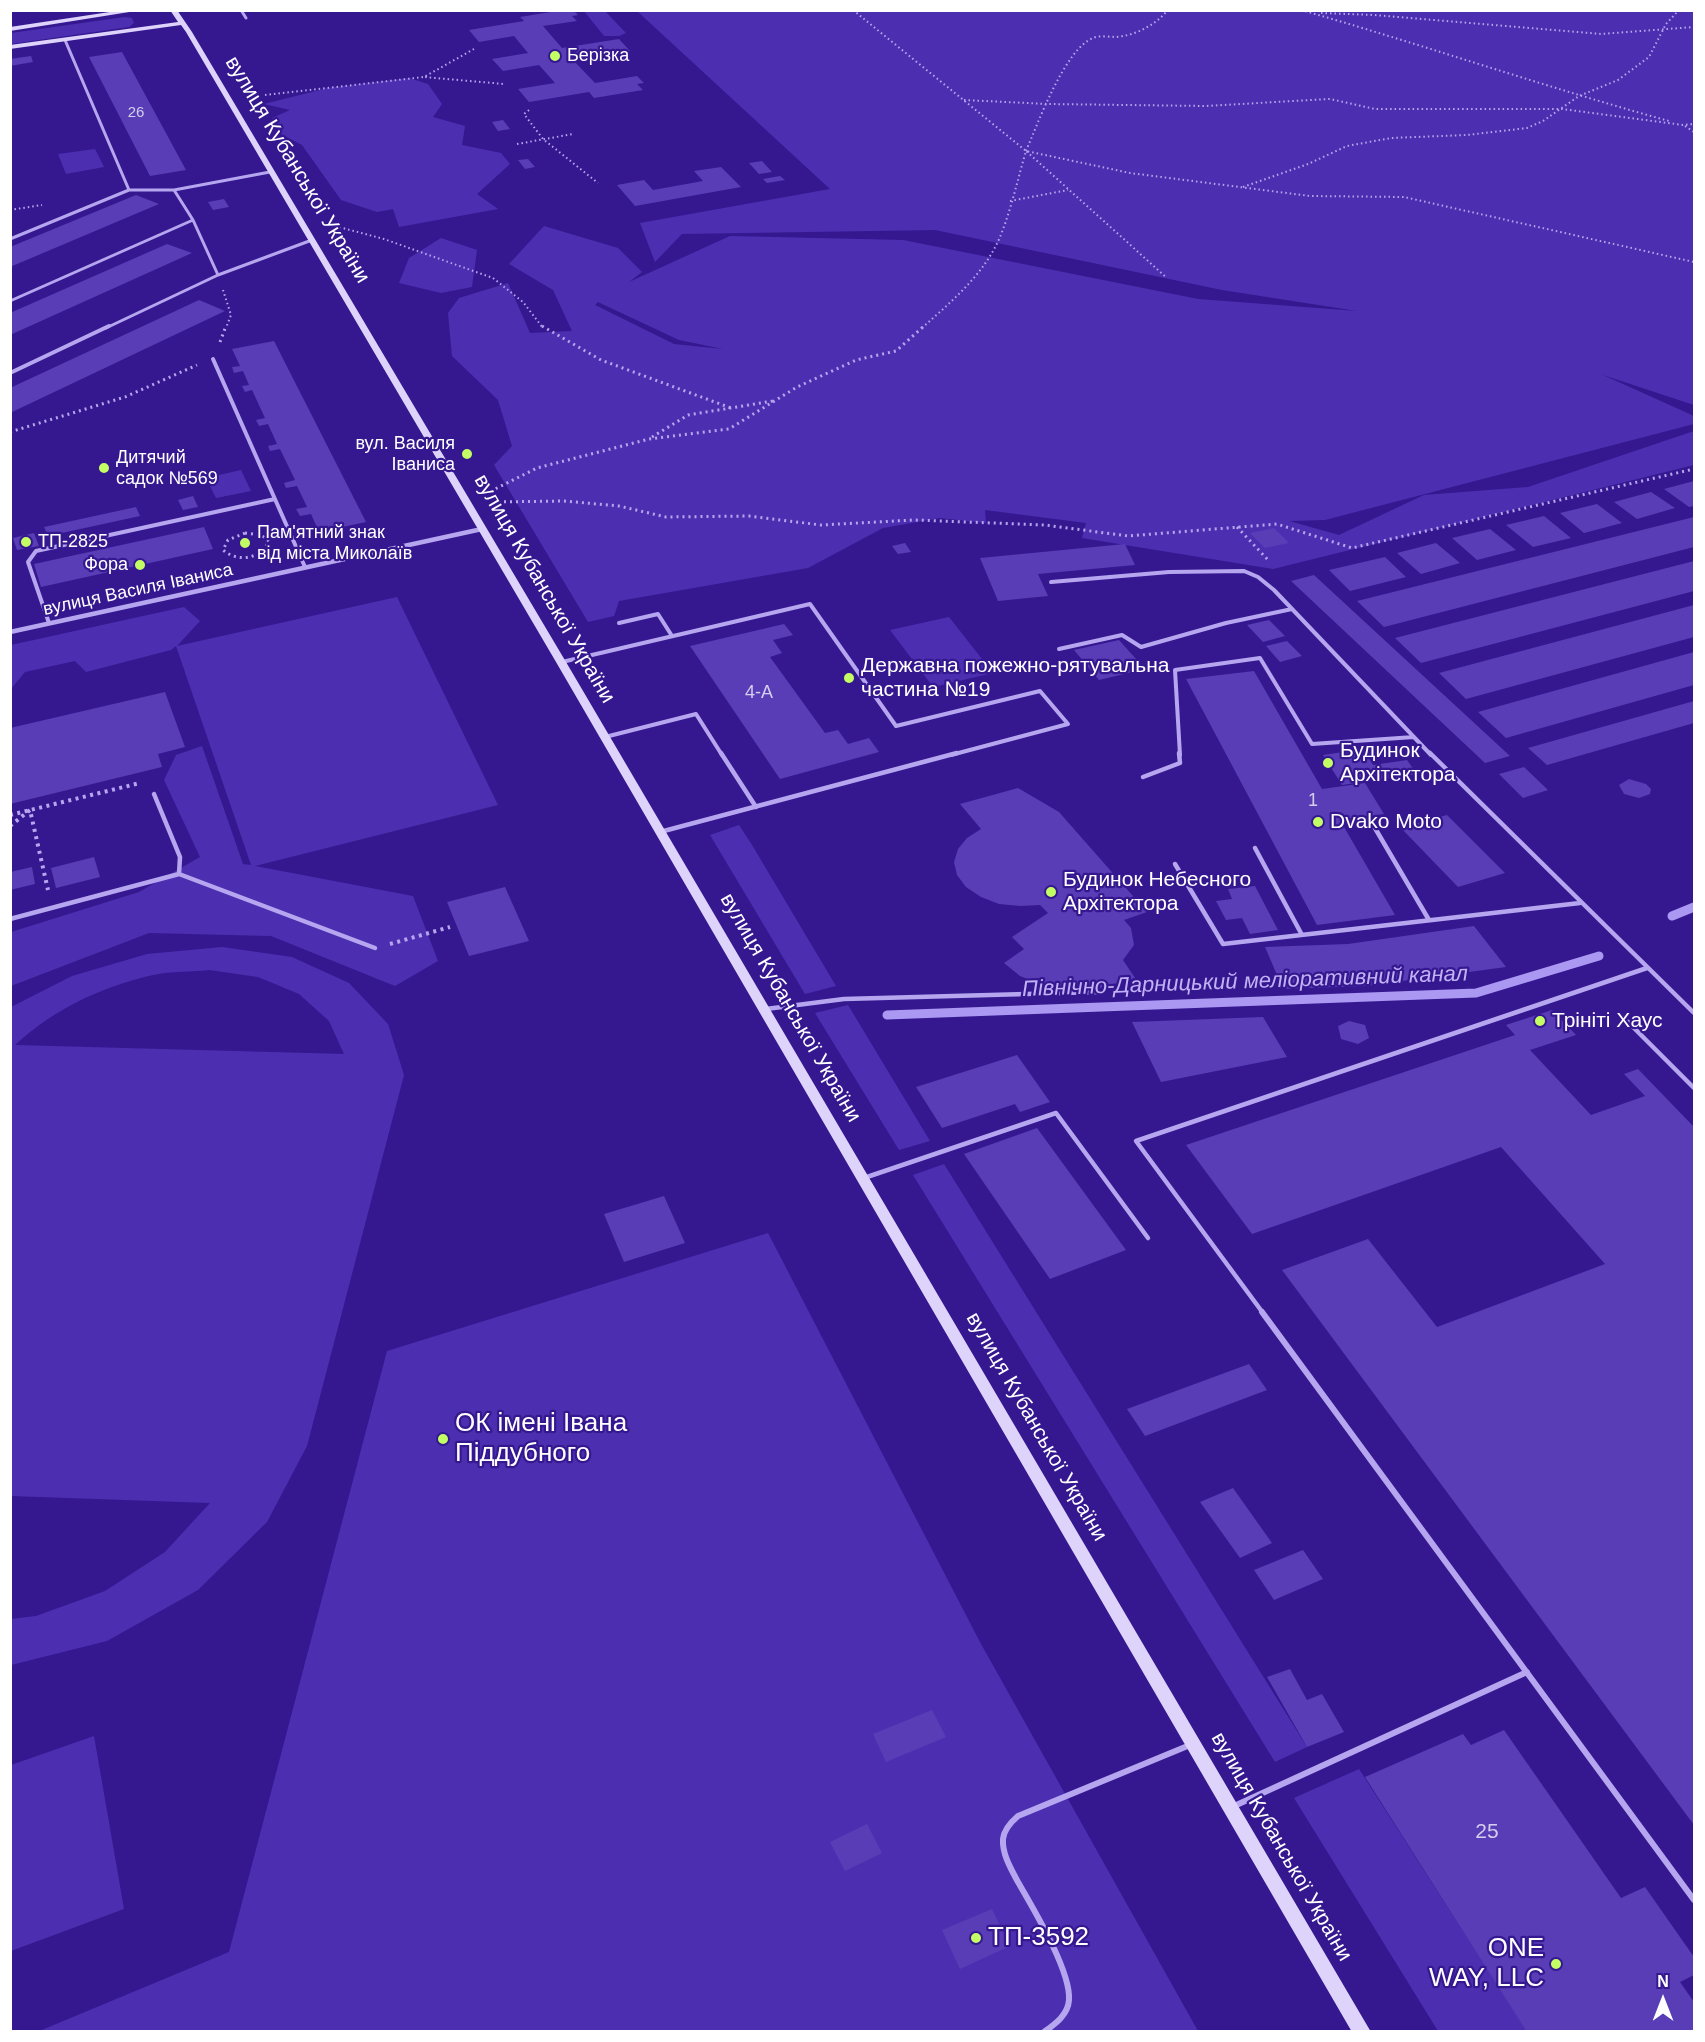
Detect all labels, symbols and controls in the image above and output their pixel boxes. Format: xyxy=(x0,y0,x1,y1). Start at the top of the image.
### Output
place label: Берізка xyxy=(567,45,629,67)
marker: Берізка xyxy=(548,49,562,63)
street label: вулиця Кубанської України xyxy=(219,52,375,288)
house number: 26 xyxy=(128,104,144,122)
place label: вул. Василя Іваниса xyxy=(355,433,455,476)
place label: Дитячий садок №569 xyxy=(116,447,218,490)
marker: вул. Василя Іваниса xyxy=(460,447,474,461)
marker: Дитячий садок №569 xyxy=(97,461,111,475)
street label: вулиця Кубанської України xyxy=(468,470,620,708)
place label: Пам'ятний знак від міста Миколаїв xyxy=(257,522,412,564)
place label: ТП-2825 xyxy=(38,531,108,553)
marker: ТП-2825 xyxy=(19,535,33,549)
marker: Пам'ятний знак від міста Миколаїв xyxy=(238,536,252,550)
place label: Фора xyxy=(84,554,128,576)
marker: Фора xyxy=(133,558,147,572)
street label: вулиця Василя Іваниса xyxy=(41,559,235,621)
place label: Державна пожежно-рятувальна частина №19 xyxy=(861,653,1169,703)
marker: Державна пожежно-рятувальна частина №19 xyxy=(842,671,856,685)
house number: 4-А xyxy=(745,682,773,704)
place label: Будинок Архітектора xyxy=(1340,738,1456,788)
marker: Будинок Архітектора xyxy=(1321,756,1335,770)
house number: 1 xyxy=(1308,790,1318,812)
place label: Dvako Moto xyxy=(1330,809,1442,835)
marker: Dvako Moto xyxy=(1311,815,1325,829)
place label: Будинок Небесного Архітектора xyxy=(1063,867,1251,917)
marker: Будинок Небесного Архітектора xyxy=(1044,885,1058,899)
street label: вулиця Кубанської України xyxy=(714,889,866,1127)
water label: Північно-Дарницький меліоративний канал xyxy=(1022,961,1468,1003)
place label: Трініті Хаус xyxy=(1552,1008,1663,1034)
marker: Трініті Хаус xyxy=(1533,1014,1547,1028)
street label: вулиця Кубанської України xyxy=(960,1308,1112,1546)
place label: ОК імені Івана Піддубного xyxy=(455,1408,627,1470)
marker: ОК імені Івана Піддубного xyxy=(436,1432,450,1446)
street label: вулиця Кубанської України xyxy=(1205,1728,1357,1966)
house number: 25 xyxy=(1475,1819,1499,1845)
place label: ТП-3592 xyxy=(988,1922,1089,1954)
marker: ТП-3592 xyxy=(969,1931,983,1945)
place label: ONE WAY, LLC xyxy=(1429,1933,1544,1994)
marker: ONE WAY, LLC xyxy=(1549,1957,1563,1971)
north arrow xyxy=(1633,1970,1693,2030)
text: N xyxy=(1657,1973,1669,1990)

